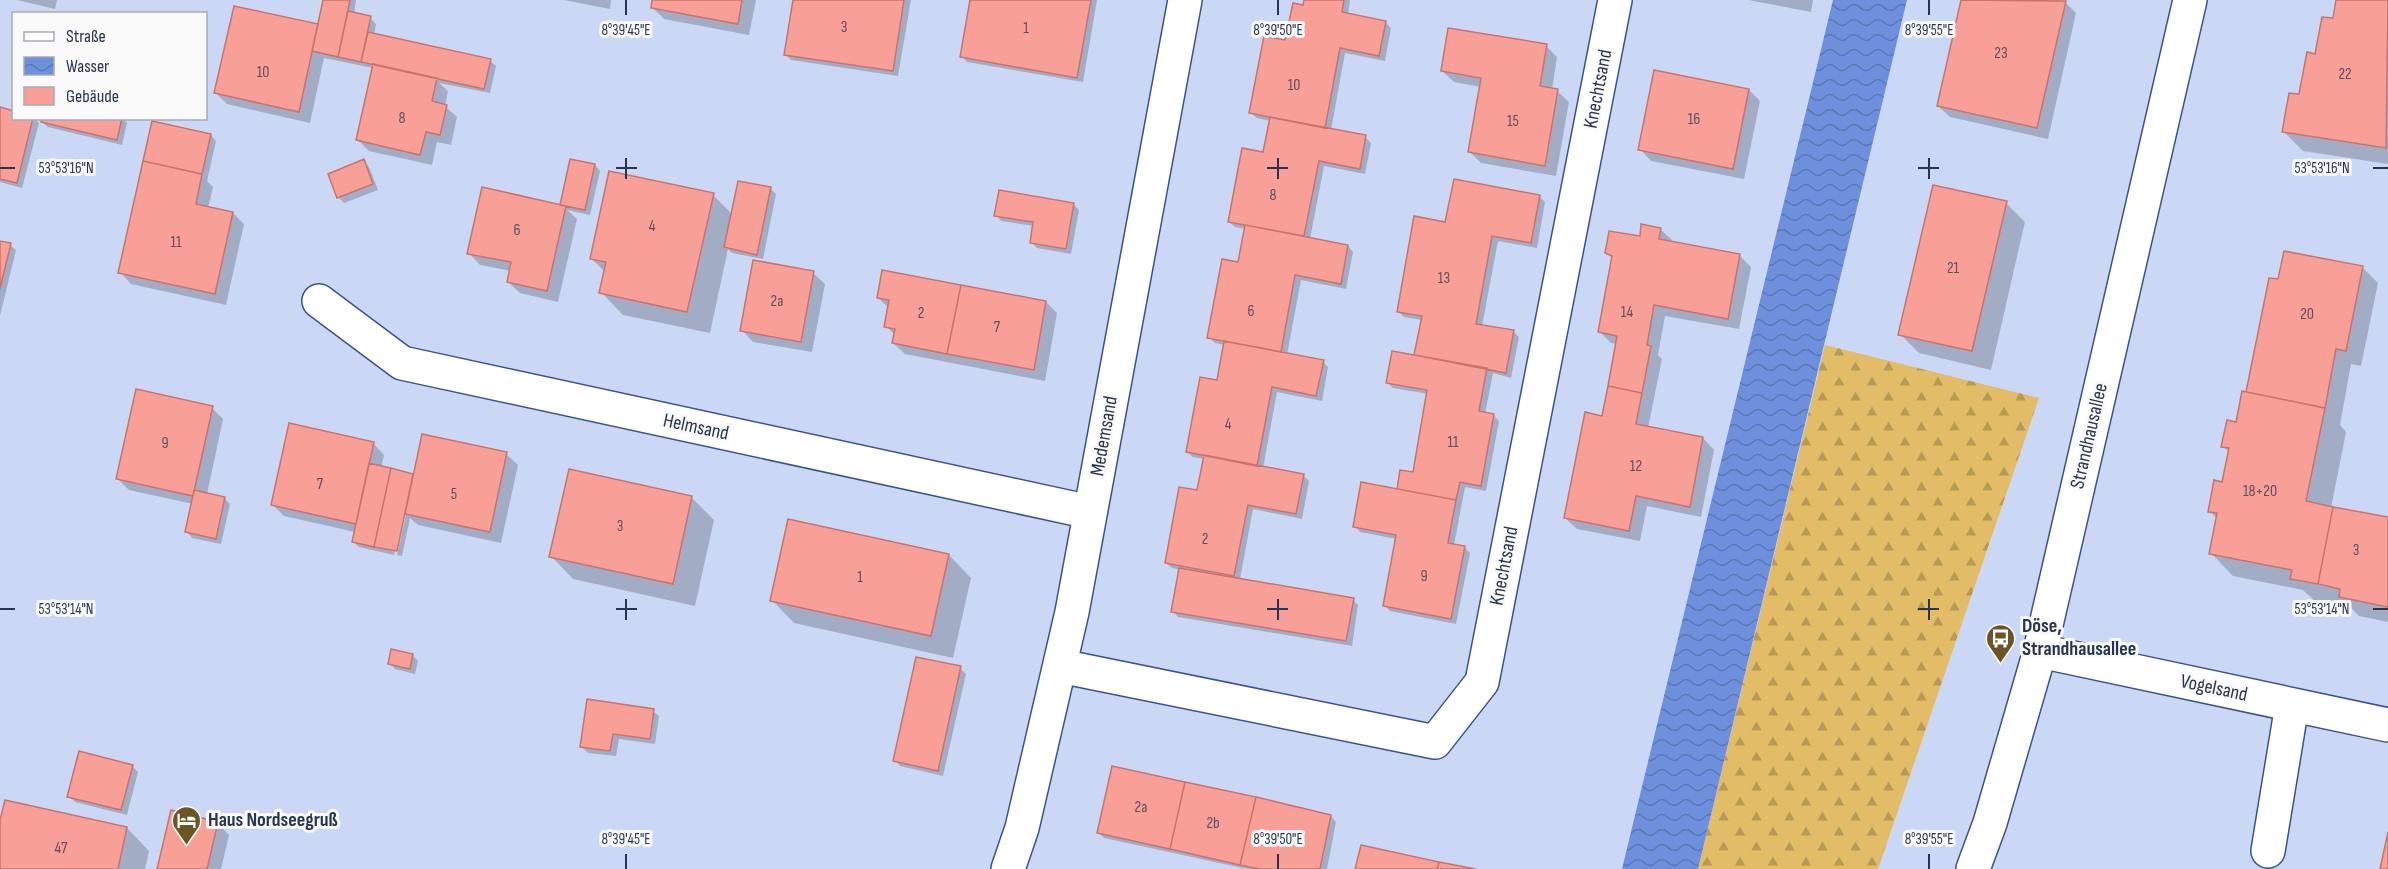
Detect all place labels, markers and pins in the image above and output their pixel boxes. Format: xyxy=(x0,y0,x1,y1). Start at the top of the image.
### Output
place label: Döse, Strandhausallee xyxy=(2022,614,2136,661)
bus stop icon: Döse, Strandhausallee xyxy=(1985,622,2017,664)
hotel icon: Haus Nordseegruß xyxy=(171,804,203,846)
place label: Haus Nordseegruß xyxy=(208,808,338,832)

